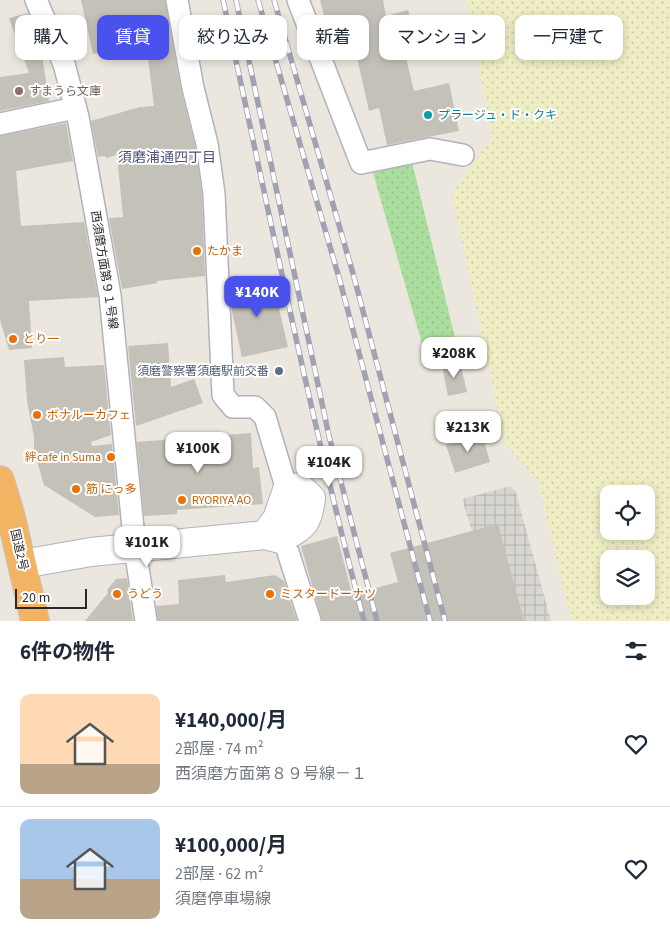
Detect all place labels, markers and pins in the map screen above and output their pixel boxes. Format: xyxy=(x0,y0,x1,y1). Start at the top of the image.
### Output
place label: すまうら文庫 xyxy=(29,83,101,100)
marker: すまうら文庫 xyxy=(13,85,25,97)
place label: プラージュ・ド・クキ xyxy=(438,107,557,124)
marker: プラージュ・ド・クキ xyxy=(422,109,434,121)
place label: たかま xyxy=(207,243,243,260)
marker: たかま xyxy=(191,245,203,257)
pin: ¥140K xyxy=(222,276,292,318)
place label: とり一 xyxy=(23,331,59,348)
marker: とり一 xyxy=(7,333,19,345)
pin: ¥208K xyxy=(419,336,489,379)
place label: 須磨警察署須磨駅前交番 xyxy=(137,363,269,380)
marker: 須磨警察署須磨駅前交番 xyxy=(273,365,285,377)
place label: ボナルーカフェ xyxy=(47,407,131,424)
marker: ボナルーカフェ xyxy=(31,409,43,421)
pin: ¥213K xyxy=(433,410,503,453)
pin: ¥100K xyxy=(163,432,233,474)
pin: ¥104K xyxy=(294,446,364,488)
place label: 絆cafe in Suma xyxy=(25,449,101,466)
marker: 絆cafe in Suma xyxy=(105,451,117,463)
place label: 筋 にっ多 xyxy=(86,481,136,498)
marker: 筋 にっ多 xyxy=(70,483,82,495)
place label: RYORIYA AO xyxy=(192,492,251,509)
marker: RYORIYA AO xyxy=(176,494,188,506)
pin: ¥101K xyxy=(112,526,182,568)
place label: うどう xyxy=(127,586,163,603)
place label: ミスタードーナツ xyxy=(280,586,376,603)
marker: うどう xyxy=(111,588,123,600)
marker: ミスタードーナツ xyxy=(264,588,276,600)

